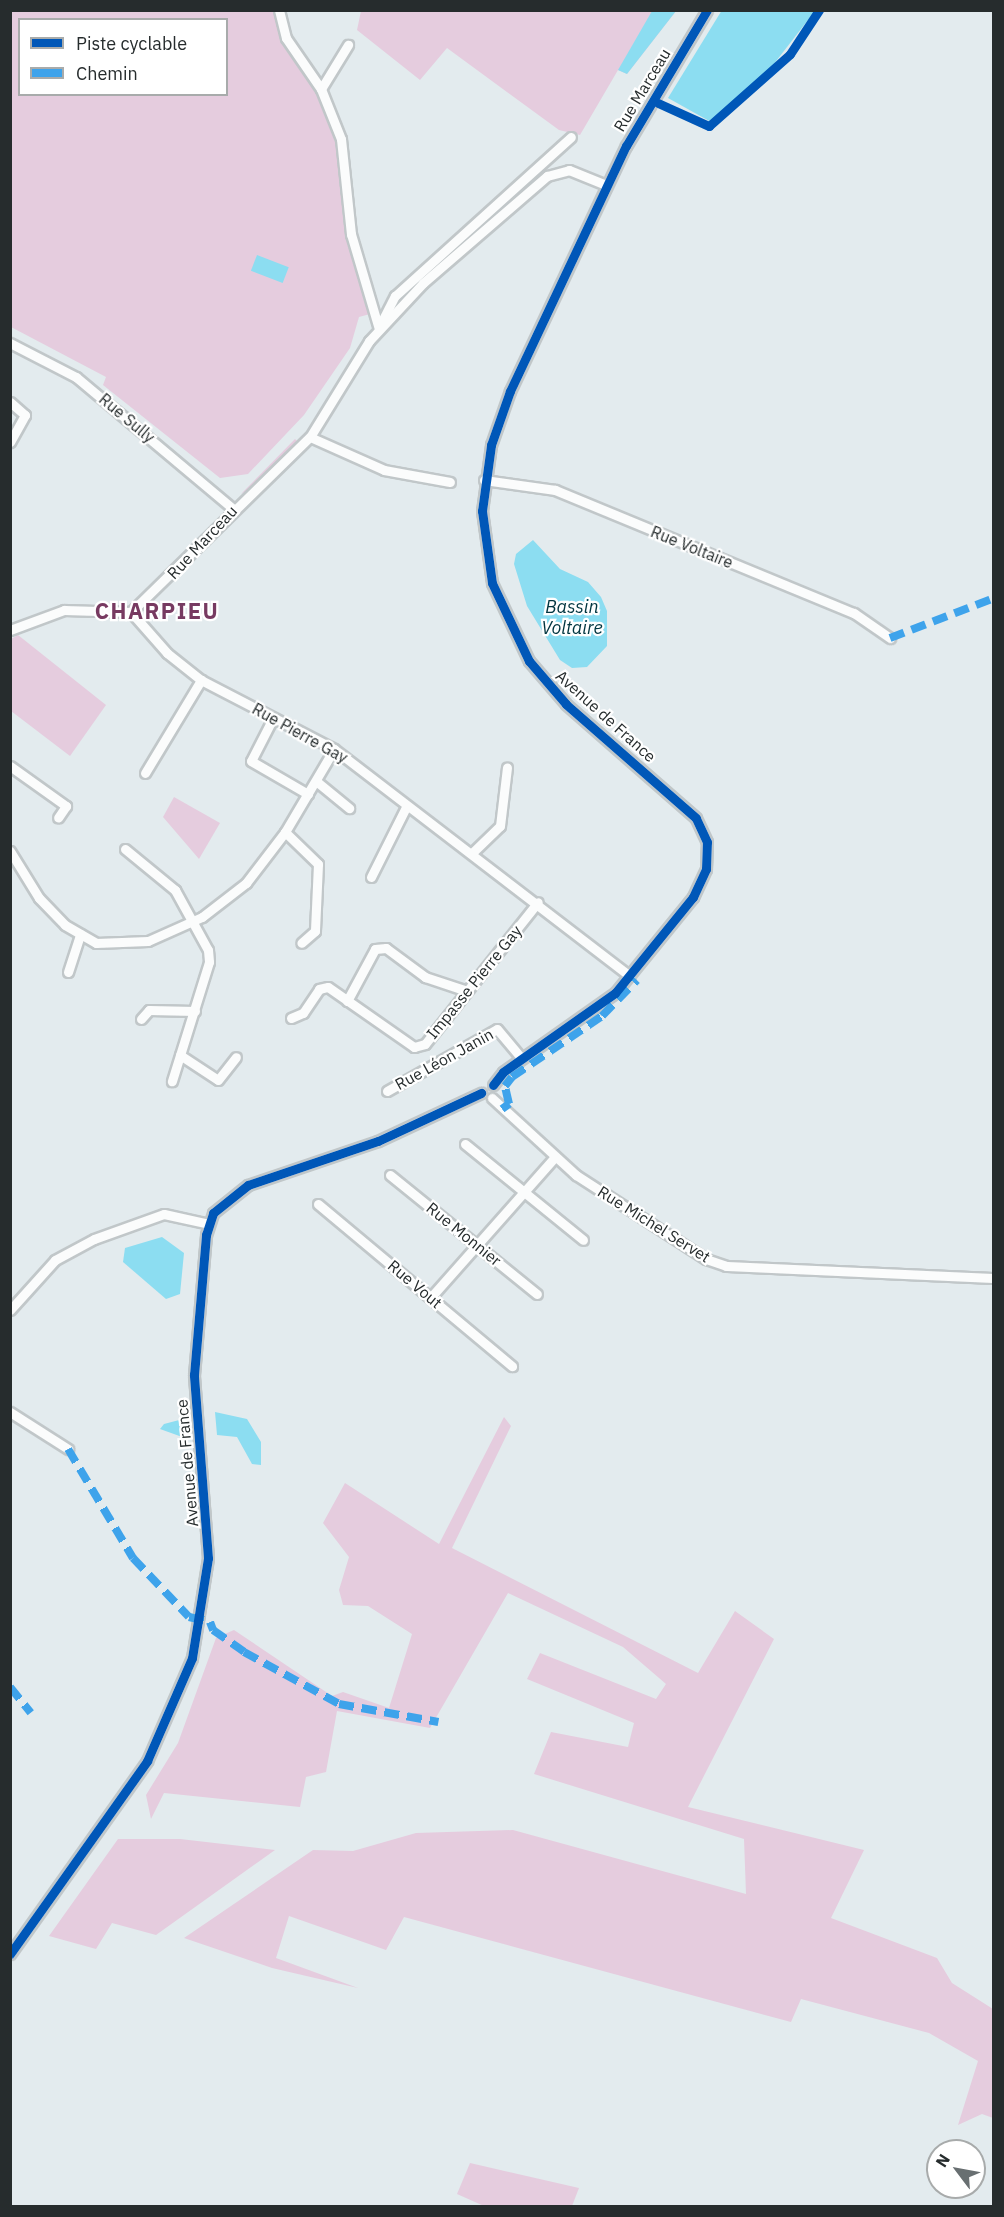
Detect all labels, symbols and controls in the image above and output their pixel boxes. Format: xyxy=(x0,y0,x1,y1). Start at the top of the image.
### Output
legend xyxy=(18,18,228,96)
text: Piste cyclable xyxy=(76,32,187,55)
street label: Rue Marceau xyxy=(610,45,674,135)
text: Chemin xyxy=(76,62,138,85)
street label: Rue Sully xyxy=(95,389,159,447)
street label: Rue Marceau xyxy=(163,501,241,583)
street label: Rue Voltaire xyxy=(648,522,736,572)
water label: Bassin Voltaire xyxy=(541,597,603,640)
district label: CHARPIEU xyxy=(95,598,219,624)
street label: Avenue de France xyxy=(552,666,660,766)
street label: Rue Pierre Gay xyxy=(249,699,351,767)
street label: Impasse Pierre Gay xyxy=(422,921,526,1043)
street label: Rue Léon Janin xyxy=(392,1024,496,1094)
street label: Rue Michel Servet xyxy=(594,1182,714,1266)
street label: Rue Monnier xyxy=(423,1198,505,1270)
street label: Rue Vout xyxy=(384,1256,446,1312)
street label: Avenue de France xyxy=(172,1398,202,1528)
north arrow xyxy=(926,2139,986,2199)
text: N xyxy=(931,2150,954,2171)

